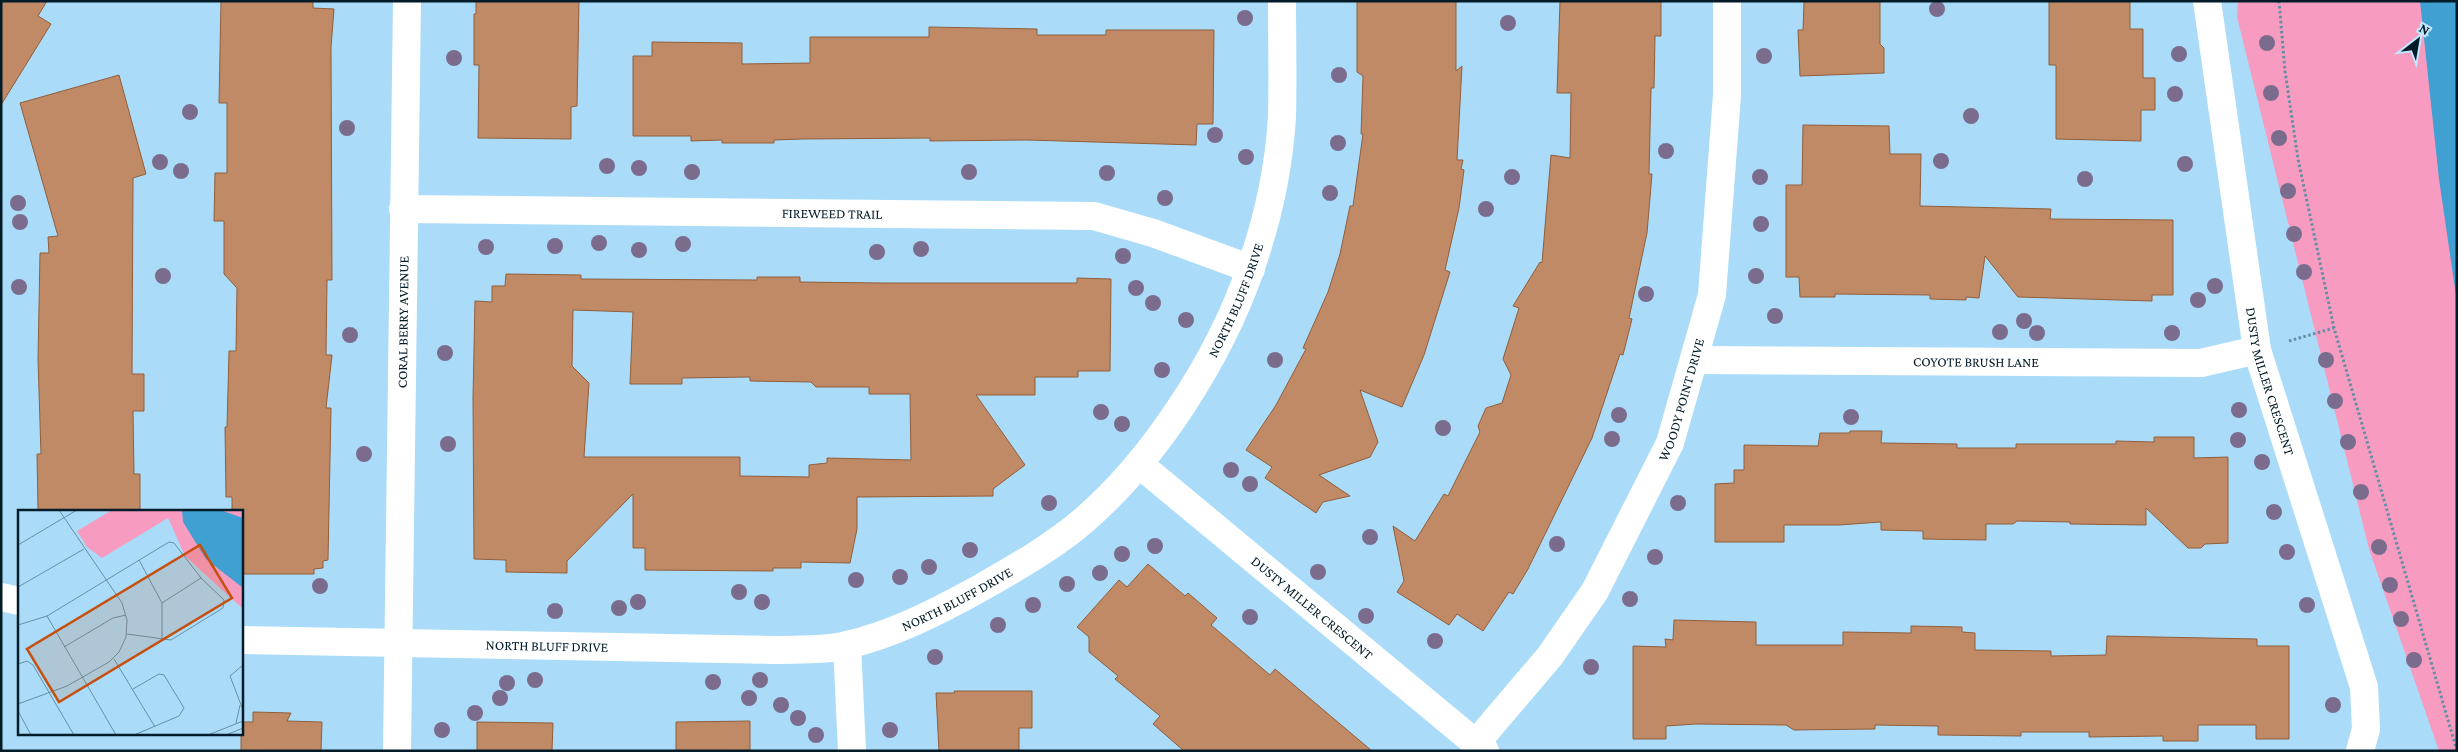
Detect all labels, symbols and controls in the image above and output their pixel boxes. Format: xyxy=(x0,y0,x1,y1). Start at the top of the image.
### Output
north arrow xyxy=(2393,15,2443,65)
text: N xyxy=(2416,20,2433,38)
street label: FIREWEED TRAIL xyxy=(782,205,882,222)
street label: NORTH BLUFF DRIVE xyxy=(1204,241,1266,360)
street label: CORAL BERRY AVENUE xyxy=(394,255,412,388)
street label: DUSTY MILLER CRESCENT xyxy=(2243,306,2298,458)
street label: WOODY POINT DRIVE xyxy=(1654,336,1707,464)
street label: COYOTE BRUSH LANE xyxy=(1913,353,2039,370)
inset map xyxy=(18,510,242,734)
street label: DUSTY MILLER CRESCENT xyxy=(1248,553,1377,663)
street label: NORTH BLUFF DRIVE xyxy=(899,563,1015,634)
street label: NORTH BLUFF DRIVE xyxy=(486,637,609,655)

